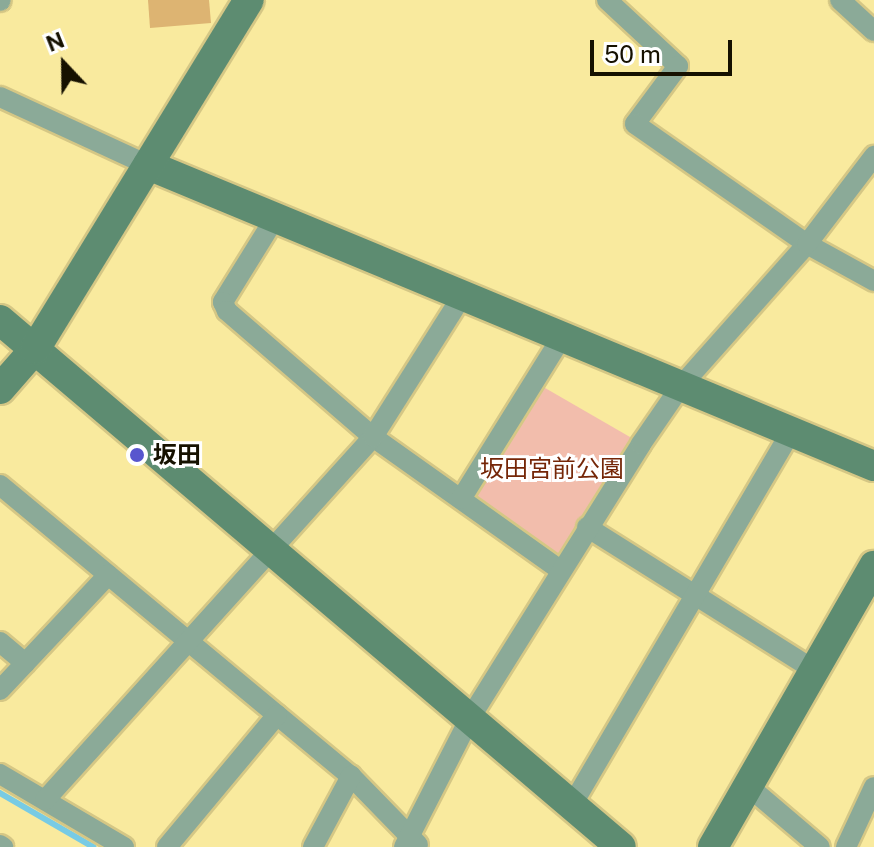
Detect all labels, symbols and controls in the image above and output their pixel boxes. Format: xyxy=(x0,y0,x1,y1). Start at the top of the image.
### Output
north arrow xyxy=(24,24,104,104)
scale bar xyxy=(594,24,736,74)
text: N xyxy=(42,26,68,57)
text: 50 m xyxy=(604,40,661,68)
place label: 坂田 xyxy=(153,441,201,469)
marker: 坂田 xyxy=(128,446,146,464)
park label: 坂田宮前公園 xyxy=(480,455,624,483)

